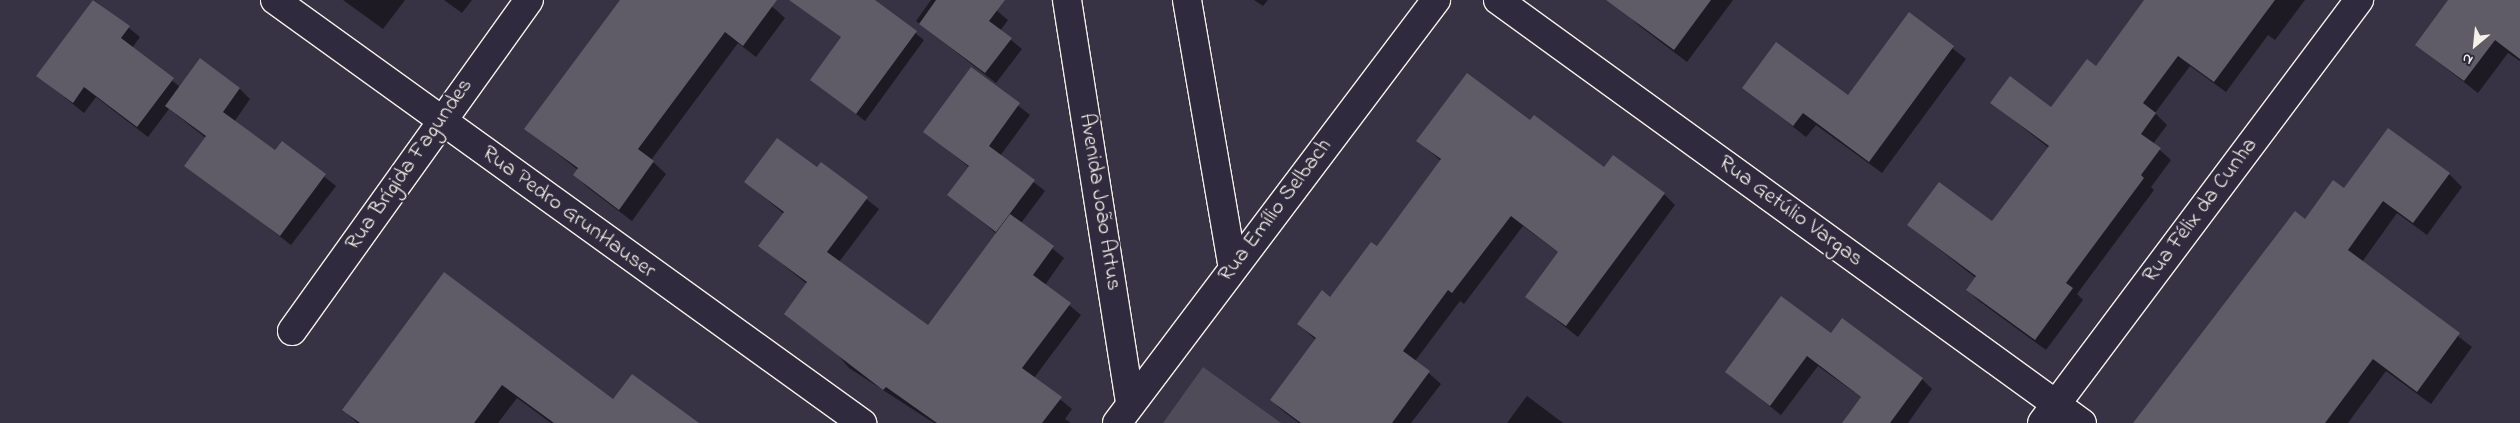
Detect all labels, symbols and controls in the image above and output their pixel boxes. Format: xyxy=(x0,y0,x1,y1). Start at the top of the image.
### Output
north arrow xyxy=(2450,20,2500,70)
text: N xyxy=(2459,47,2477,70)
street label: Rua Brígida Fagundes xyxy=(341,74,479,256)
street label: Avenida João Artus xyxy=(1072,112,1126,292)
street label: Rua Félix da Cunha xyxy=(2138,133,2264,289)
street label: Rua Emílio Selbach xyxy=(1214,134,1338,288)
street label: Rua Pedro GrunHauser xyxy=(476,141,660,285)
street label: Rua Getúlio Vargas xyxy=(1713,151,1867,273)

